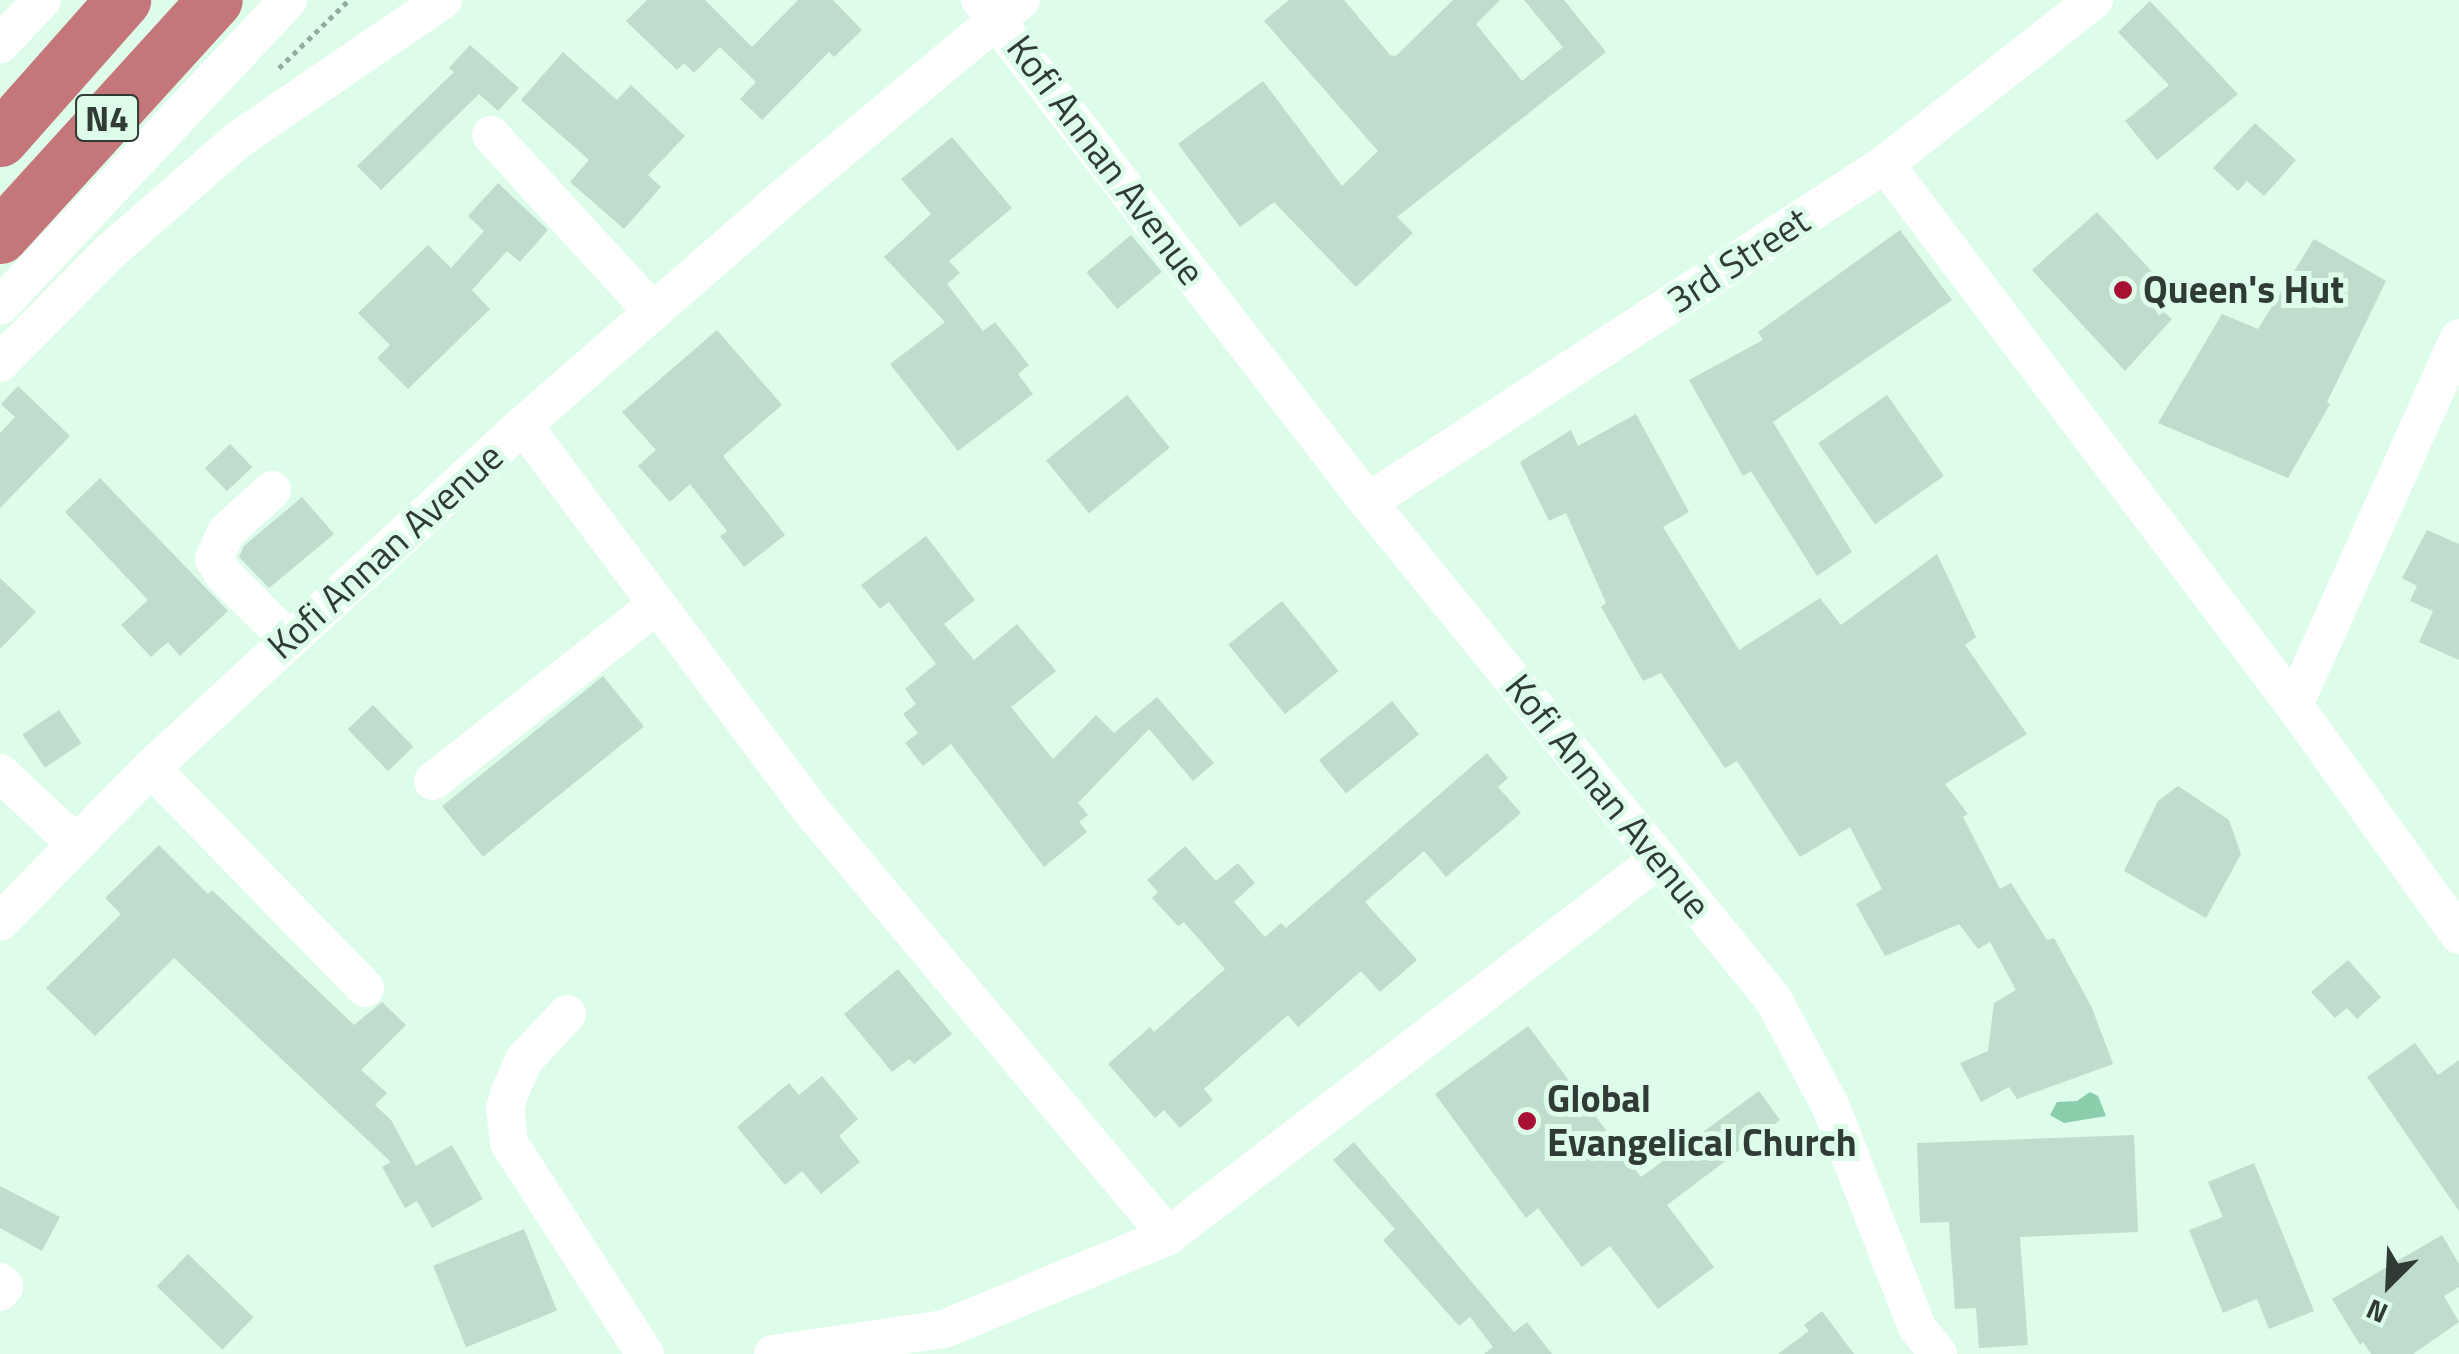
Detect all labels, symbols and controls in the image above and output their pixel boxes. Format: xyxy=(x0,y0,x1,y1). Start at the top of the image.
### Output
street label: Kofi Annan Avenue xyxy=(997,26,1215,294)
road number: N4 xyxy=(74,88,140,148)
street label: 3rd Street xyxy=(1658,197,1818,323)
place label: Queen's Hut xyxy=(2143,267,2344,313)
marker: Queen's Hut xyxy=(2112,279,2134,301)
street label: Kofi Annan Avenue xyxy=(258,434,512,668)
street label: Kofi Annan Avenue xyxy=(1496,665,1720,927)
place label: Global Evangelical Church xyxy=(1547,1076,1857,1166)
marker: Global Evangelical Church xyxy=(1516,1110,1538,1132)
north arrow xyxy=(2339,1234,2439,1334)
text: N xyxy=(2359,1288,2394,1335)

